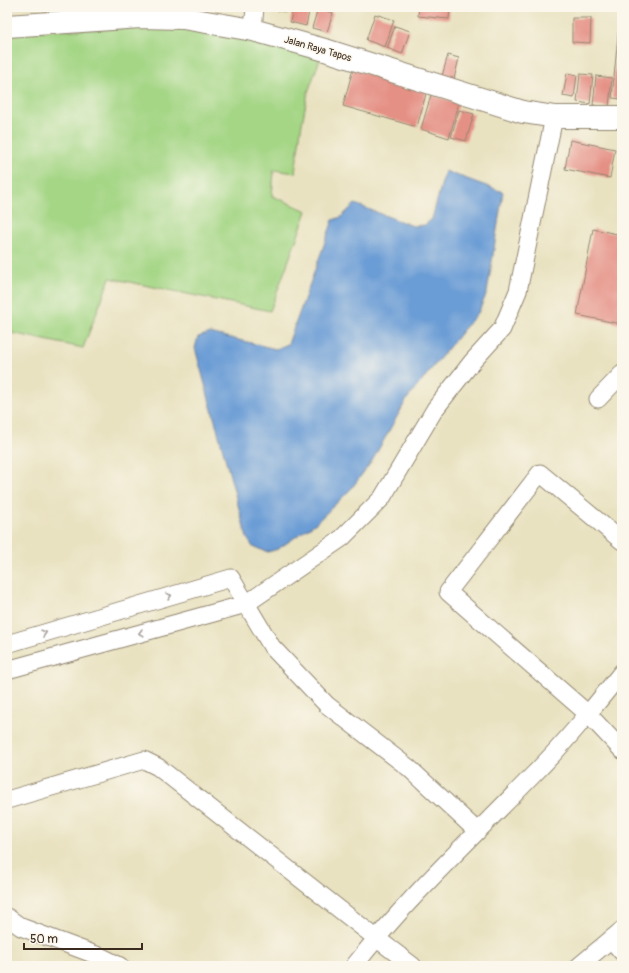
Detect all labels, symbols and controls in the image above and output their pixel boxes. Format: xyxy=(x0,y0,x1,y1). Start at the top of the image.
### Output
street label: Jalan Raya Tapos xyxy=(283,34,353,64)
one-way arrow xyxy=(165,592,172,601)
one-way arrow xyxy=(138,628,145,637)
one-way arrow xyxy=(41,629,48,638)
scale bar xyxy=(24,925,142,951)
text: 50 m xyxy=(30,932,58,947)

